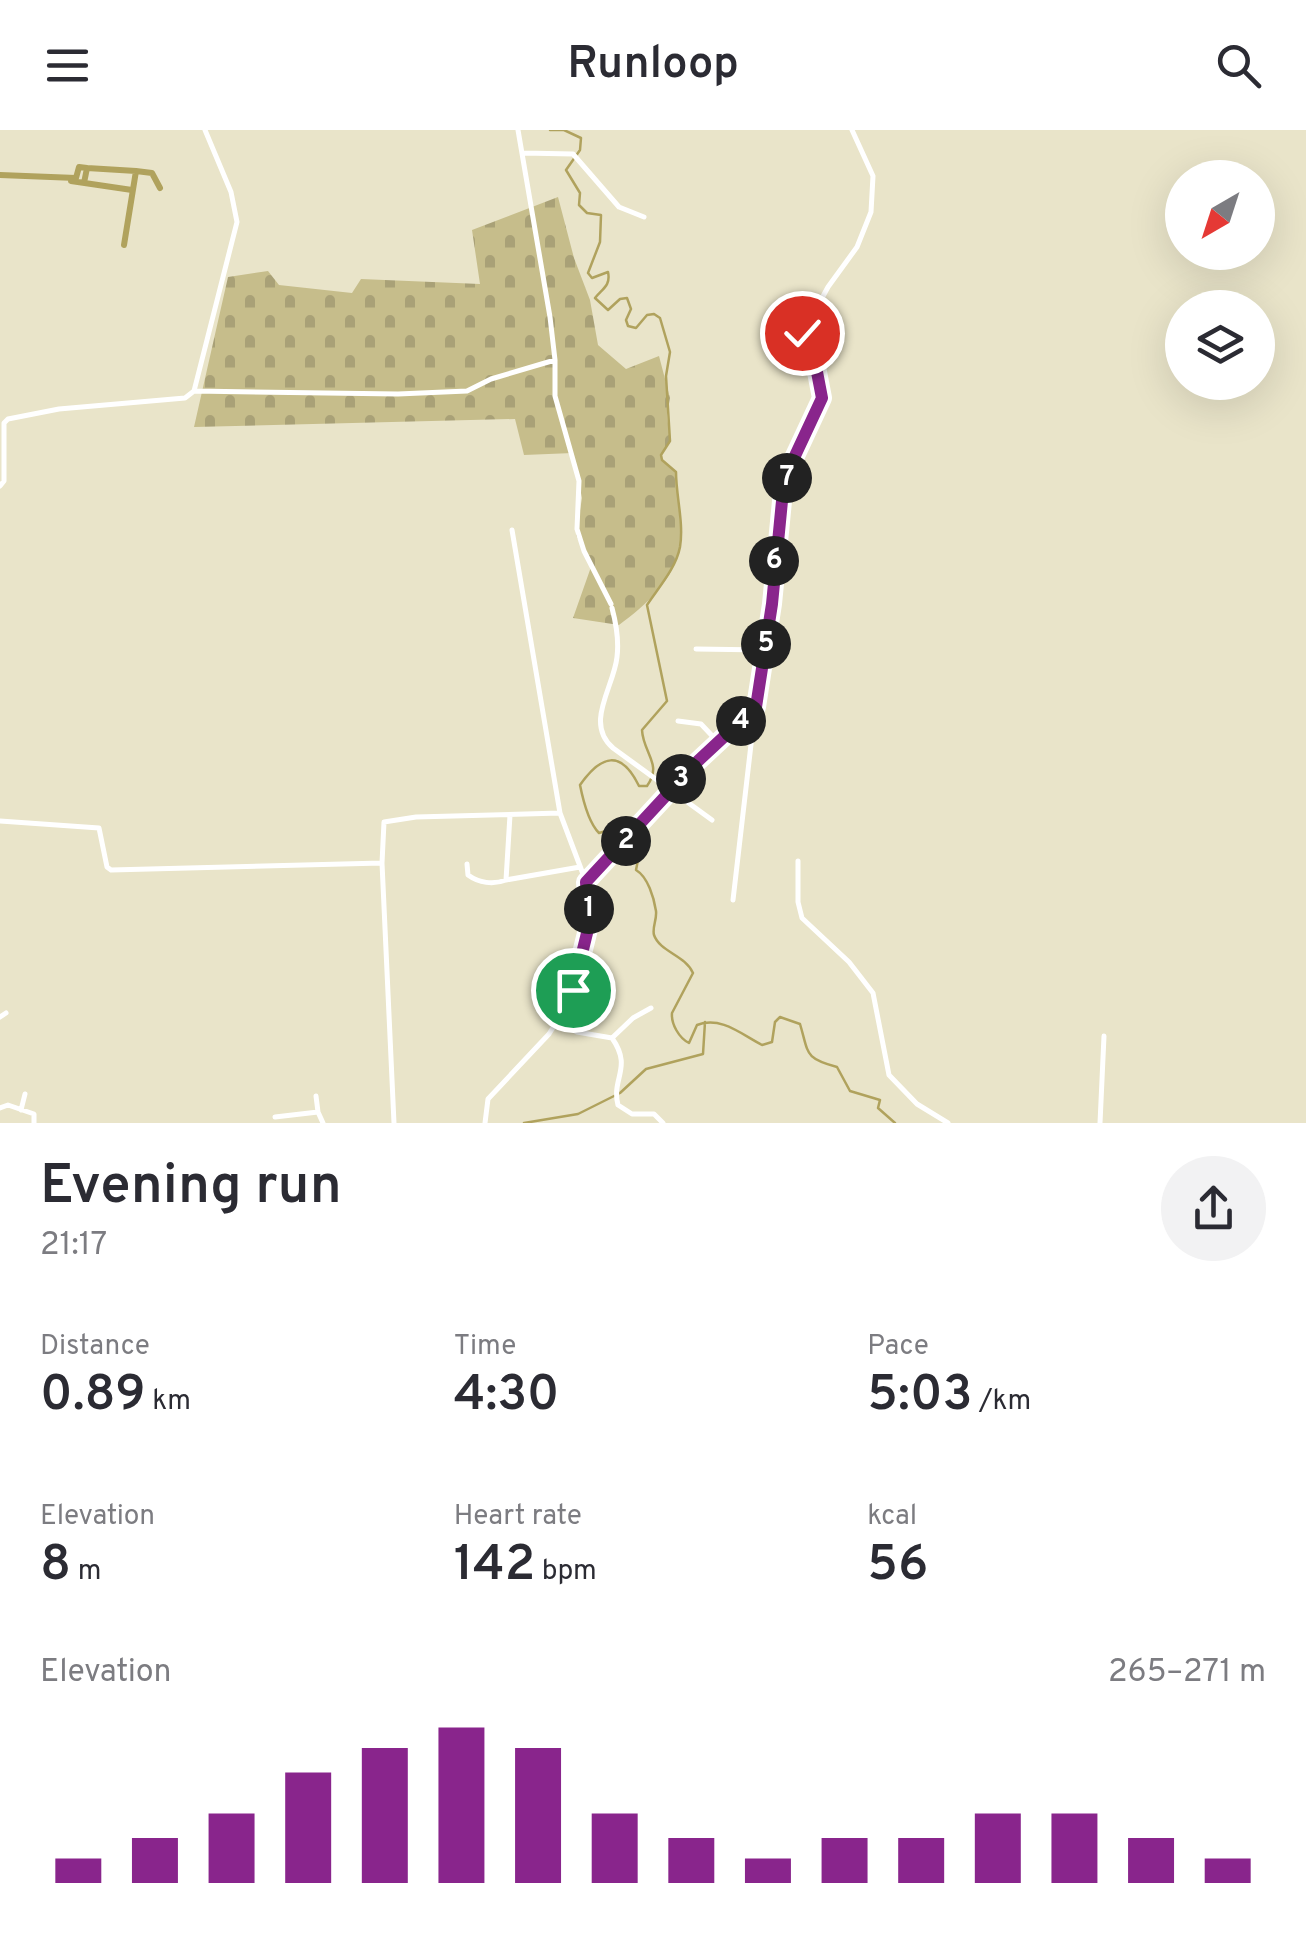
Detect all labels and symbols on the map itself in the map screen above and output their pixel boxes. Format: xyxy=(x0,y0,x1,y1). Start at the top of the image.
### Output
north arrow xyxy=(1165,160,1275,270)
pin xyxy=(760,291,845,376)
pin: 7 xyxy=(762,453,812,503)
pin: 6 xyxy=(749,536,799,586)
pin: 5 xyxy=(741,619,791,669)
pin: 4 xyxy=(716,696,766,746)
pin: 3 xyxy=(656,754,706,804)
pin: 2 xyxy=(601,816,651,866)
pin: 1 xyxy=(564,884,614,934)
pin xyxy=(531,948,616,1033)

